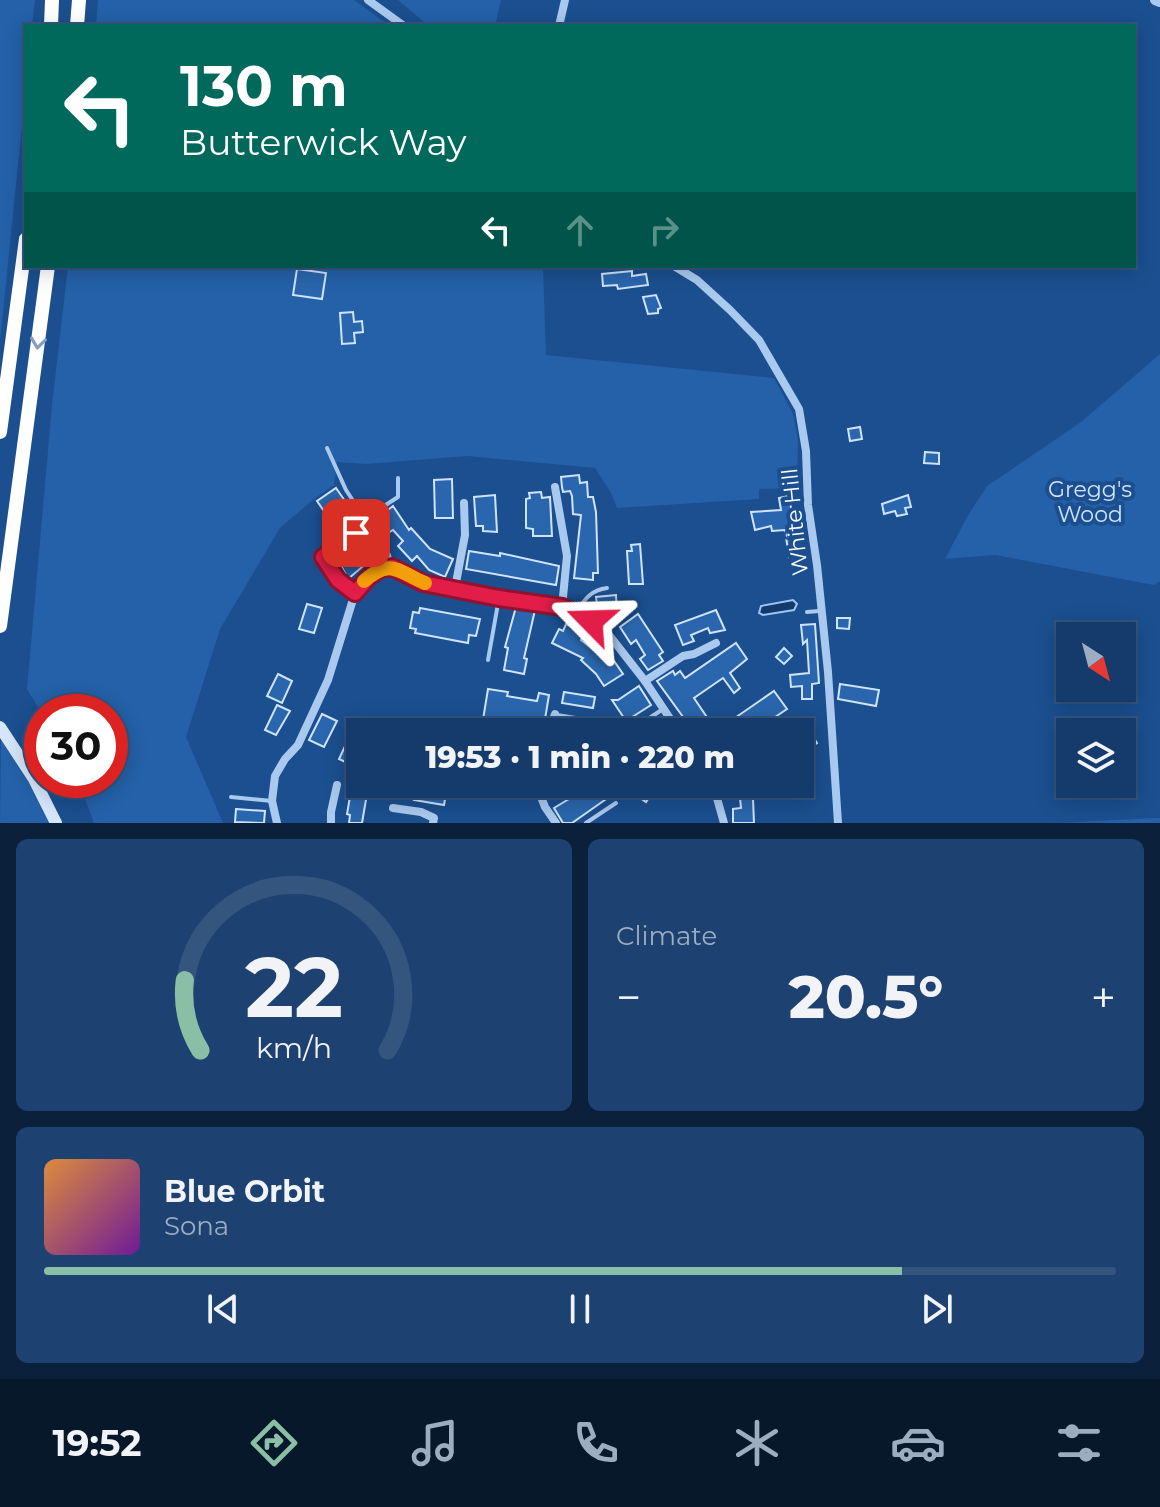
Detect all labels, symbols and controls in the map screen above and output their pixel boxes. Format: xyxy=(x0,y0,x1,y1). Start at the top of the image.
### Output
text: 130 m xyxy=(180,52,348,120)
icon: left xyxy=(48,56,152,160)
text: Butterwick Way xyxy=(180,120,466,164)
icon: left xyxy=(474,208,518,252)
icon: ahead xyxy=(558,208,602,252)
icon: right xyxy=(642,208,686,252)
one-way arrow xyxy=(30,336,47,350)
street label: White Hill xyxy=(776,467,814,577)
park label: Gregg's Wood xyxy=(1048,476,1132,528)
pin xyxy=(322,499,390,567)
icon: arrive xyxy=(334,511,378,555)
position arrow xyxy=(549,579,633,663)
north arrow xyxy=(1056,622,1136,702)
map controls xyxy=(1056,622,1136,798)
speed limit sign: 30 xyxy=(24,694,128,798)
button: layers xyxy=(1056,718,1136,798)
text: 19:53 · 1 min · 220 m xyxy=(425,739,735,776)
text: Climate xyxy=(616,920,717,952)
text: 22 xyxy=(245,936,343,1038)
text: 20.5° xyxy=(789,960,943,1033)
text: − xyxy=(616,970,641,1024)
text: + xyxy=(1091,970,1116,1024)
text: km/h xyxy=(256,1030,332,1065)
text: Blue Orbit xyxy=(164,1173,325,1210)
text: Sona xyxy=(164,1210,229,1242)
icon: previous xyxy=(201,1287,245,1331)
icon: pause xyxy=(558,1287,602,1331)
icon: next xyxy=(915,1287,959,1331)
icon: directions xyxy=(246,1415,302,1471)
icon: music xyxy=(407,1415,463,1471)
icon: phone xyxy=(568,1415,624,1471)
icon: climate xyxy=(729,1415,785,1471)
icon: car xyxy=(890,1415,946,1471)
icon: filters xyxy=(1051,1415,1107,1471)
text: 19:52 xyxy=(53,1421,141,1465)

